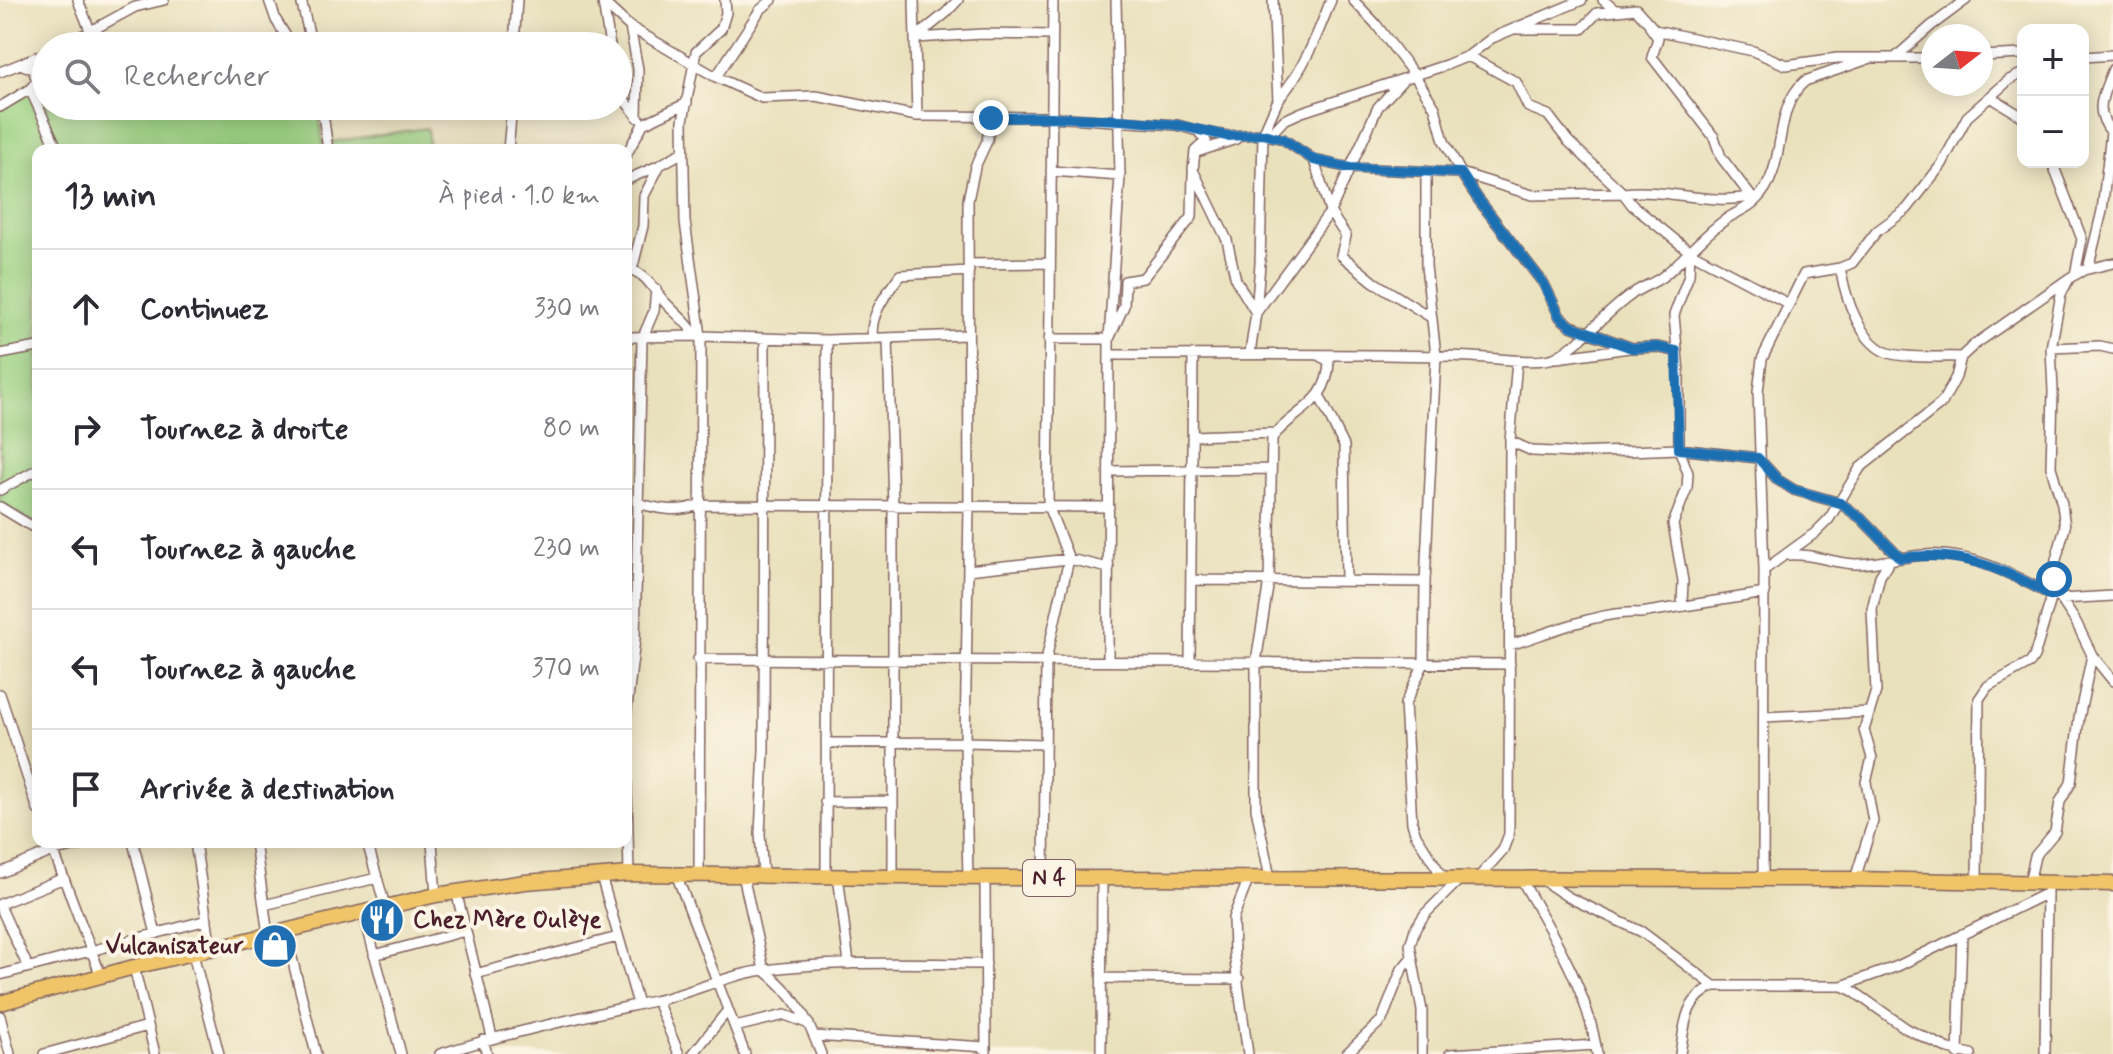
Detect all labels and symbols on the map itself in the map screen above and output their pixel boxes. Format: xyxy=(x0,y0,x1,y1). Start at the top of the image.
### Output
north arrow xyxy=(1921,24,1993,96)
route end xyxy=(973,100,1009,136)
route start xyxy=(2036,561,2072,597)
road number: N 4 xyxy=(1023,860,1075,896)
restaurant icon: Chez Mère Oulèye xyxy=(358,896,406,944)
place label: Chez Mère Oulèye xyxy=(413,905,601,936)
shop icon: Vulcanisateur xyxy=(251,922,299,970)
place label: Vulcanisateur xyxy=(106,931,244,962)

